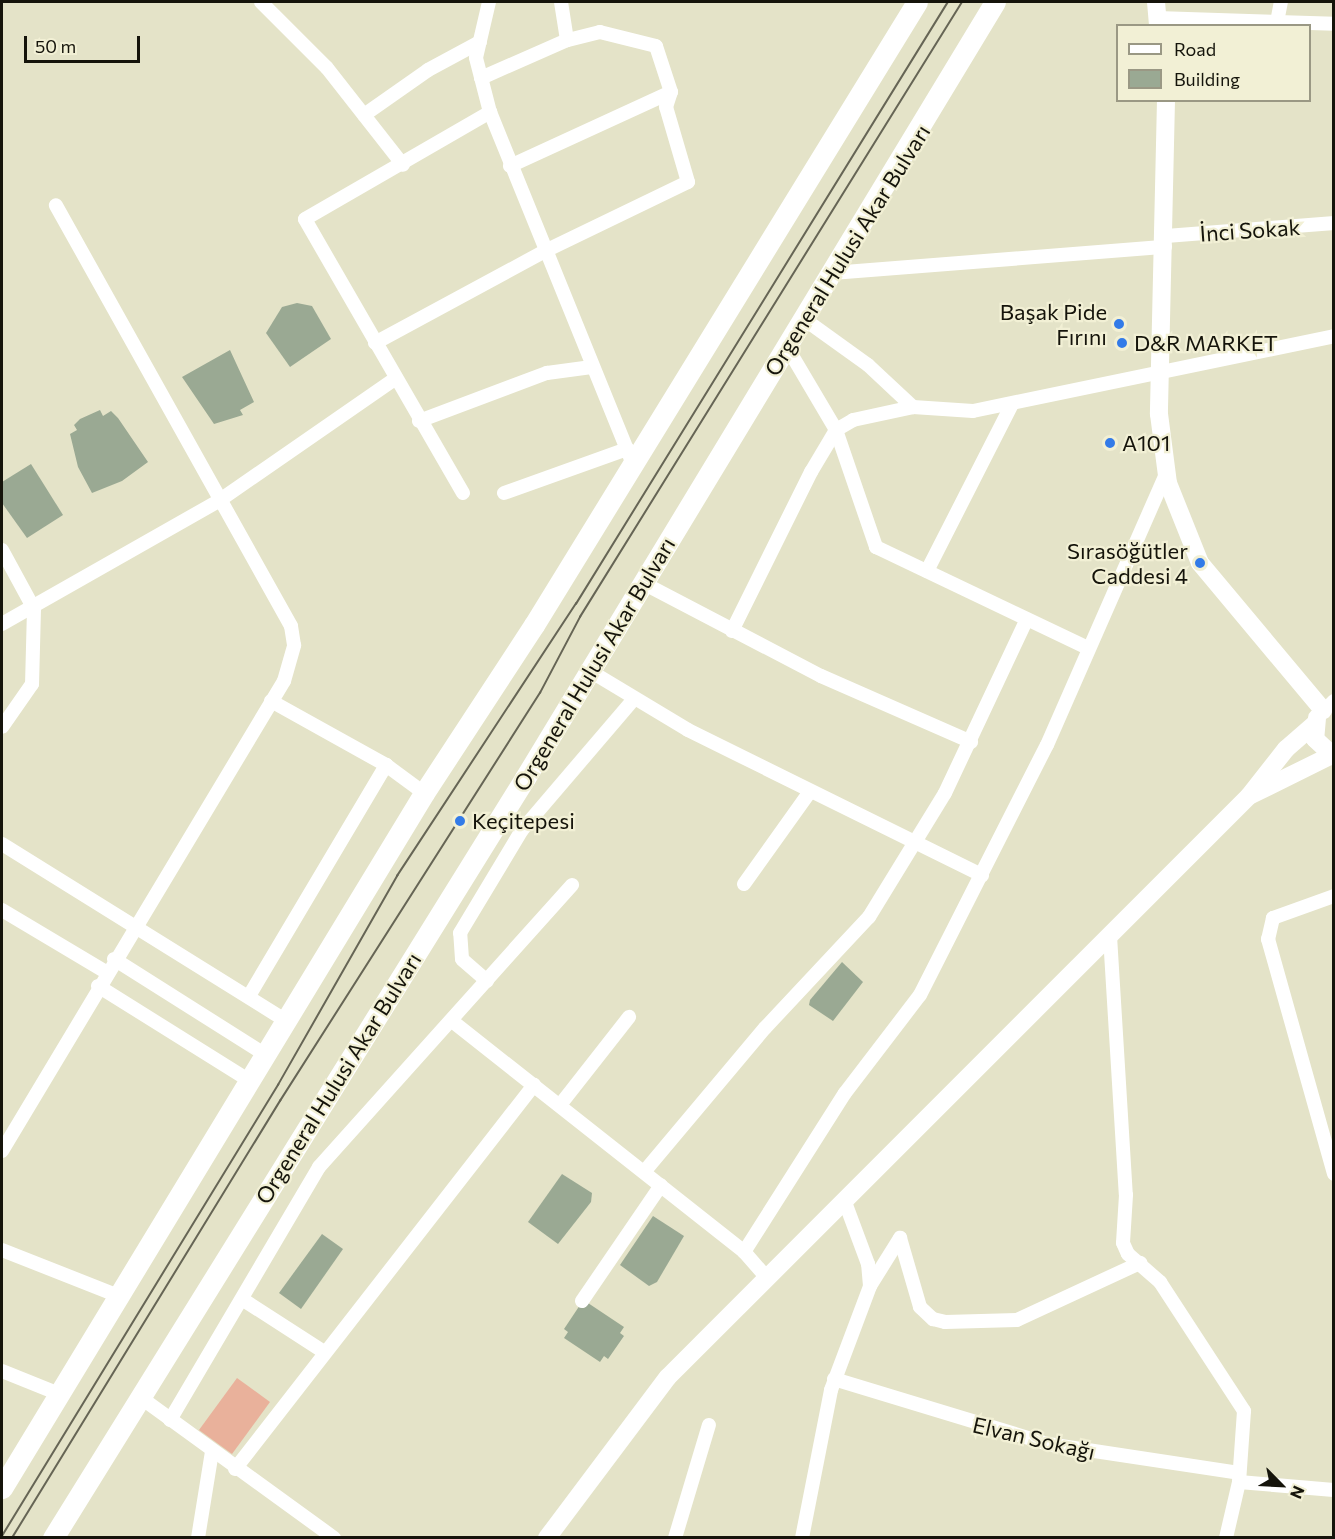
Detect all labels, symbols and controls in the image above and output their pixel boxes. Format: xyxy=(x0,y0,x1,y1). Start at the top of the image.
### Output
scale bar xyxy=(27,24,142,62)
legend xyxy=(1116,24,1311,102)
text: 50 m xyxy=(35,35,76,57)
text: Road xyxy=(1174,38,1216,60)
text: Building xyxy=(1174,68,1240,90)
street label: Orgeneral Hulusi Akar Bulvarı xyxy=(759,119,935,381)
street label: İnci Sokak xyxy=(1199,213,1301,247)
place label: Başak Pide Fırını xyxy=(1000,298,1107,350)
marker: Başak Pide Fırını xyxy=(1112,317,1126,331)
place label: D&R MARKET xyxy=(1134,330,1278,356)
marker: D&R MARKET xyxy=(1115,336,1129,350)
place label: A101 xyxy=(1122,430,1170,456)
marker: A101 xyxy=(1103,436,1117,450)
street label: Orgeneral Hulusi Akar Bulvarı xyxy=(508,532,680,796)
place label: Sırasöğütler Caddesi 4 xyxy=(1067,537,1188,588)
marker: Sırasöğütler Caddesi 4 xyxy=(1193,556,1207,570)
place label: Keçitepesi xyxy=(472,808,575,834)
marker: Keçitepesi xyxy=(453,814,467,828)
street label: Orgeneral Hulusi Akar Bulvarı xyxy=(250,947,426,1209)
street label: Elvan Sokağı xyxy=(970,1411,1098,1465)
north arrow xyxy=(1251,1455,1311,1515)
text: N xyxy=(1287,1483,1309,1502)

